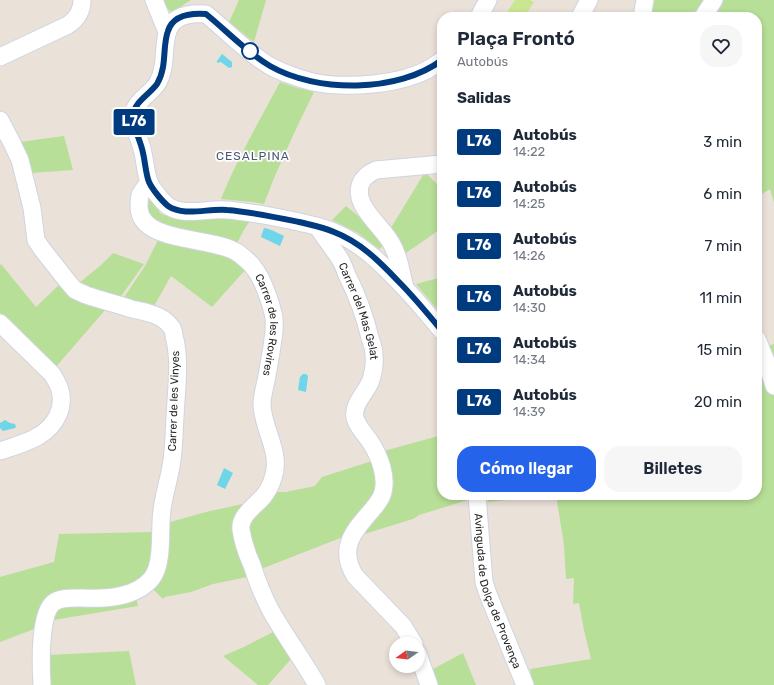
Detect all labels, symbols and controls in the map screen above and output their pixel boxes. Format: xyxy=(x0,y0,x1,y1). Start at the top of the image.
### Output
button: heart xyxy=(700,25,742,67)
text: Plaça Frontó xyxy=(457,27,575,50)
unlabelled marker xyxy=(241,42,259,60)
text: Autobús xyxy=(457,54,508,69)
text: Salidas xyxy=(457,89,511,107)
line badge: L76 xyxy=(111,109,157,135)
text: L76 xyxy=(122,113,146,130)
text: Autobús xyxy=(513,126,577,144)
text: L76 xyxy=(467,133,491,150)
text: 3 min xyxy=(703,133,742,151)
text: 14:22 xyxy=(513,144,545,159)
district label: CESALPINA xyxy=(216,149,290,163)
text: Autobús xyxy=(513,178,577,196)
text: L76 xyxy=(467,185,491,202)
text: 6 min xyxy=(703,185,742,203)
text: 14:25 xyxy=(513,196,545,211)
text: Autobús xyxy=(513,230,577,248)
text: L76 xyxy=(467,237,491,254)
text: 7 min xyxy=(705,237,742,255)
text: 14:26 xyxy=(513,248,545,263)
street label: Carrer del Mas Gelat xyxy=(336,260,381,361)
street label: Carrer de les Rovires xyxy=(253,271,281,378)
text: Autobús xyxy=(513,282,577,300)
text: L76 xyxy=(467,289,491,306)
text: 11 min xyxy=(699,289,742,307)
text: 14:30 xyxy=(513,300,546,315)
text: Autobús xyxy=(513,334,577,352)
text: L76 xyxy=(467,341,491,358)
text: 15 min xyxy=(697,341,742,359)
street label: Carrer de les Vinyes xyxy=(166,350,182,452)
text: 14:34 xyxy=(513,352,546,367)
text: Autobús xyxy=(513,386,577,404)
text: L76 xyxy=(467,393,491,410)
text: 20 min xyxy=(694,393,742,411)
text: 14:39 xyxy=(513,404,546,419)
button: Cómo llegar xyxy=(457,446,596,492)
button: Billetes xyxy=(604,446,742,492)
street label: Avinguda de Dolça de Provença xyxy=(472,513,524,670)
north arrow xyxy=(389,637,425,673)
map controls xyxy=(389,637,425,673)

